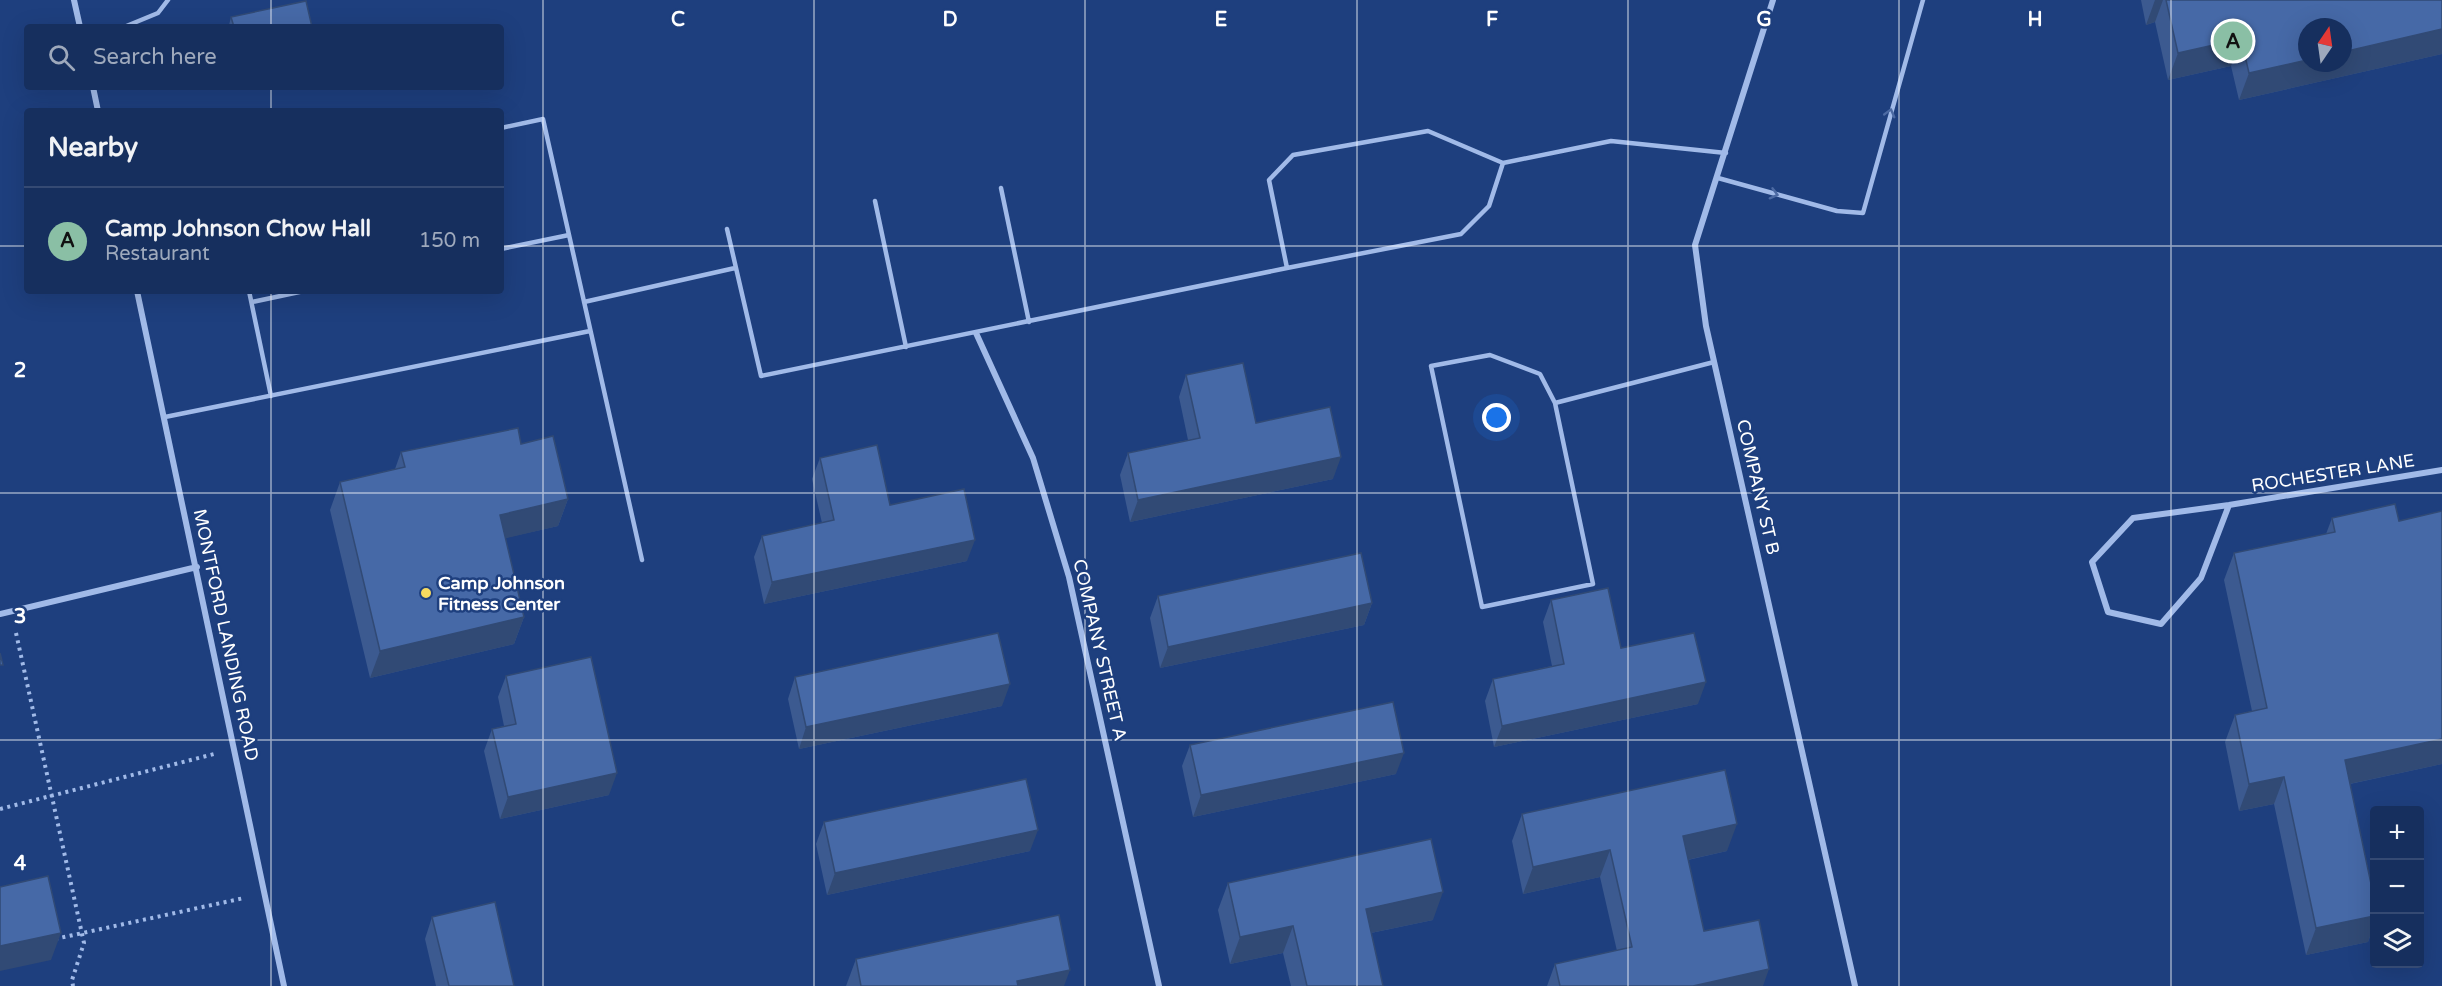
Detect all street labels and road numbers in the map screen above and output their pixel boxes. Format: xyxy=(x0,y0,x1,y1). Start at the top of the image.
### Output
street label: COMPANY ST B xyxy=(1732,417,1784,557)
street label: ROCHESTER LANE xyxy=(2250,449,2416,497)
street label: MONTFORD LANDING ROAD xyxy=(189,507,263,763)
street label: COMPANY STREET A xyxy=(1068,557,1132,743)

